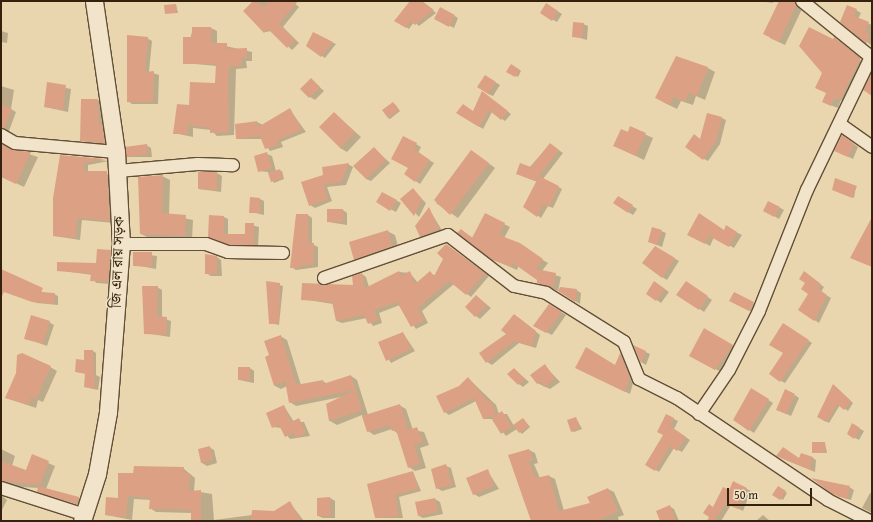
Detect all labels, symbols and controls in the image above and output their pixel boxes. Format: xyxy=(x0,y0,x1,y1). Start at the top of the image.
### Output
street label: জি এল রায় সড়ক xyxy=(106,216,128,308)
scale bar xyxy=(729,480,814,506)
text: 50 m xyxy=(734,486,758,503)

